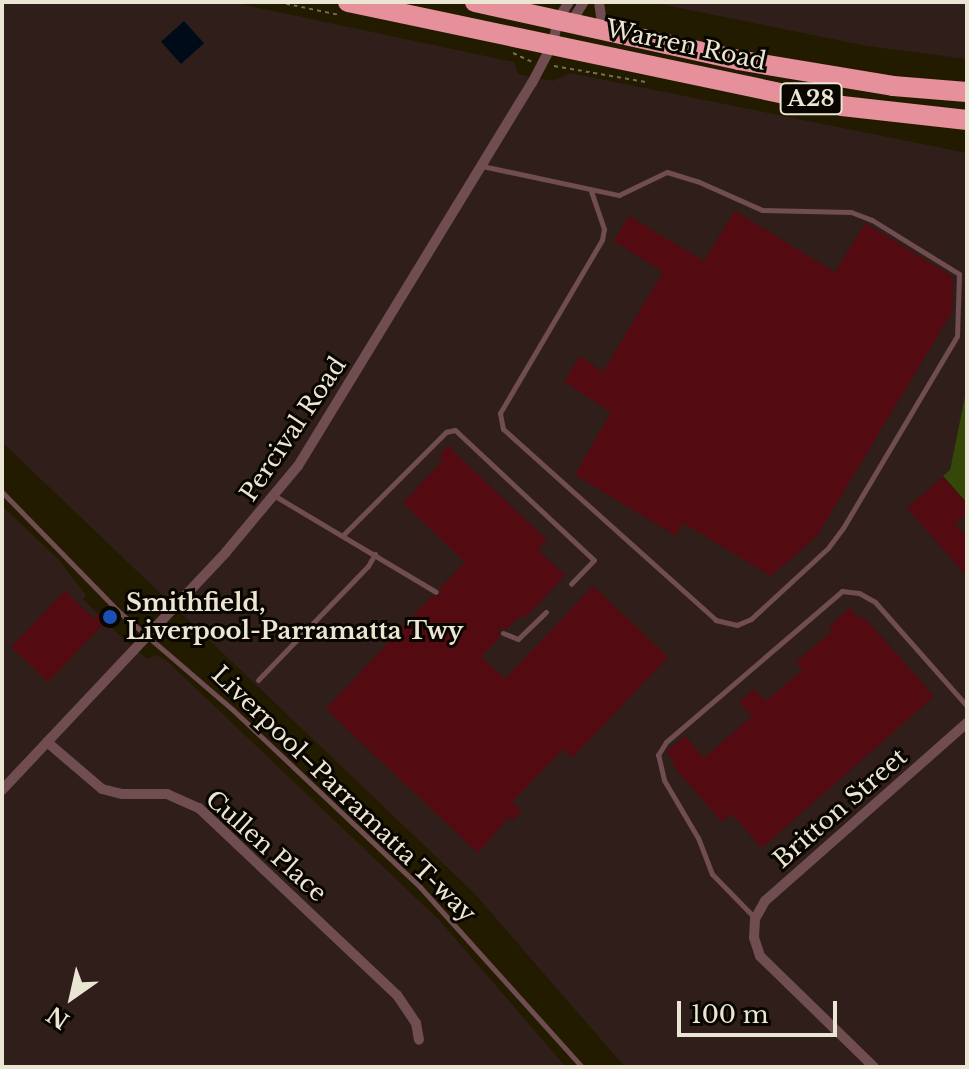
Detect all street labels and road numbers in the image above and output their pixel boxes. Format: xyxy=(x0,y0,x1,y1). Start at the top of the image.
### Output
street label: Warren Road xyxy=(603,14,769,76)
road number: A28 xyxy=(779,81,843,117)
street label: Percival Road xyxy=(234,351,352,507)
street label: Liverpool–Parramatta T-way xyxy=(206,660,482,928)
street label: Britton Street xyxy=(767,742,913,874)
street label: Cullen Place xyxy=(200,784,332,908)

